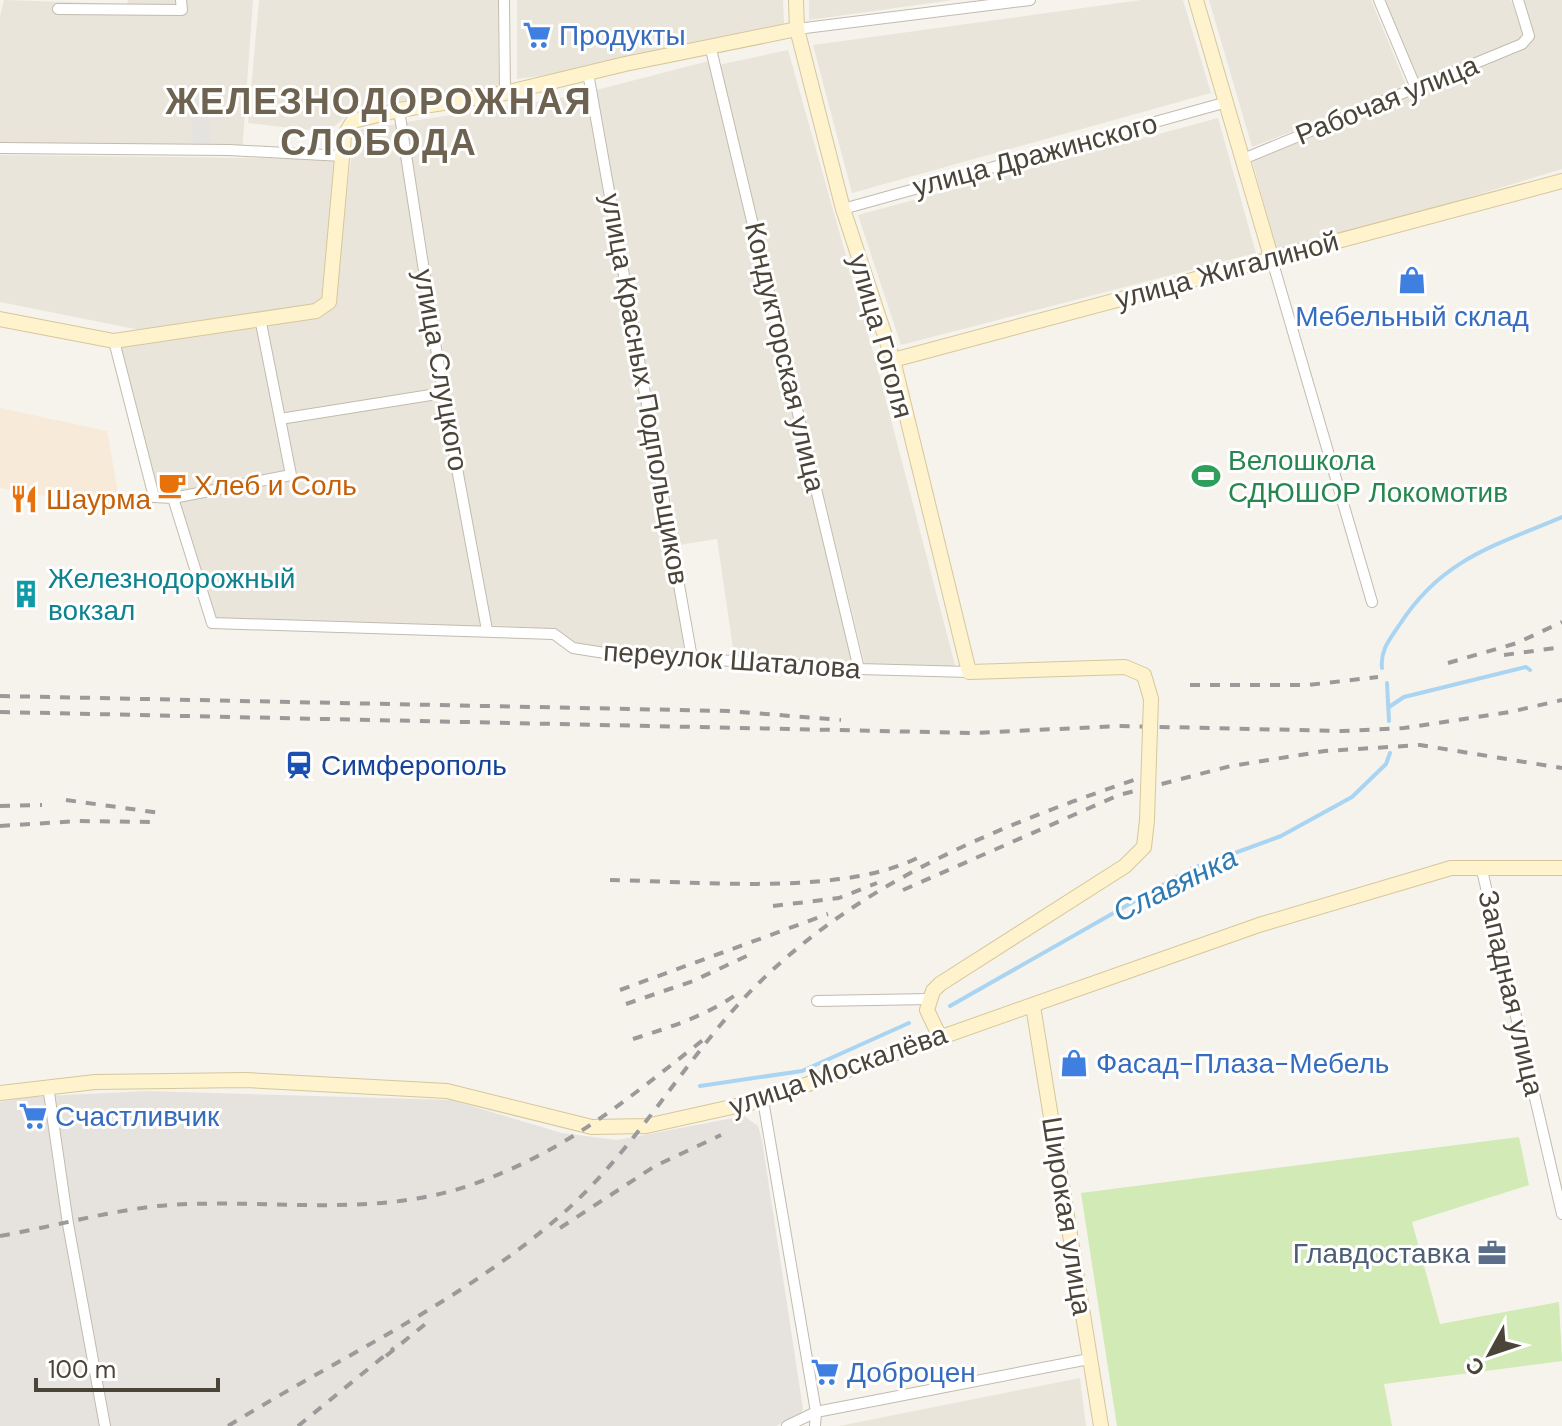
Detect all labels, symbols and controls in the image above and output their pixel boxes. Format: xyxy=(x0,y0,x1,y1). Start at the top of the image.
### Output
place label: Продукты xyxy=(559,17,686,54)
supermarket icon: Продукты xyxy=(522,20,552,50)
street label: Рабочая улица xyxy=(1290,46,1484,154)
district label: ЖЕЛЕЗНОДОРОЖНАЯ СЛОБОДА xyxy=(164,78,593,166)
street label: улица Дражинского xyxy=(909,105,1161,205)
street label: улица Красных Подпольщиков xyxy=(592,190,698,588)
street label: Кондукторская улица xyxy=(736,218,834,496)
street label: улица Жигалиной xyxy=(1111,222,1343,318)
street label: улица Гоголя xyxy=(840,250,922,422)
shop icon: Мебельный склад xyxy=(1397,265,1427,295)
street label: улица Слуцкого xyxy=(405,266,477,474)
place label: Мебельный склад xyxy=(1295,298,1529,335)
place label: Велошкола СДЮШОР Локомотив xyxy=(1228,442,1508,511)
sports icon: Велошкола СДЮШОР Локомотив xyxy=(1191,461,1221,491)
place label: Хлеб и Соль xyxy=(194,467,357,504)
cafe icon: Хлеб и Соль xyxy=(157,470,187,500)
place label: Шаурма xyxy=(46,481,151,518)
restaurant icon: Шаурма xyxy=(9,484,39,514)
place label: Железнодорожный вокзал xyxy=(48,560,295,629)
building icon: Железнодорожный вокзал xyxy=(11,579,41,609)
street label: переулок Шаталова xyxy=(602,633,862,687)
place label: Симферополь xyxy=(321,747,507,784)
station icon: Симферополь xyxy=(284,750,314,780)
water label: Славянка xyxy=(1106,837,1244,931)
street label: Западная улица xyxy=(1469,886,1553,1100)
street label: улица Москалёва xyxy=(724,1015,952,1125)
place label: Фасад-Плаза-Мебель xyxy=(1096,1045,1389,1082)
shop icon: Фасад-Плаза-Мебель xyxy=(1059,1048,1089,1078)
place label: Счастливчик xyxy=(55,1098,220,1135)
supermarket icon: Счастливчик xyxy=(18,1101,48,1131)
street label: Широкая улица xyxy=(1033,1114,1101,1318)
place label: Главдоставка xyxy=(1293,1235,1470,1272)
office icon: Главдоставка xyxy=(1477,1238,1507,1268)
north arrow xyxy=(1450,1314,1530,1394)
scale bar xyxy=(36,1342,218,1392)
text: С xyxy=(1459,1351,1491,1382)
text: 100 m xyxy=(48,1354,116,1385)
place label: Доброцен xyxy=(847,1354,976,1391)
supermarket icon: Доброцен xyxy=(810,1357,840,1387)

